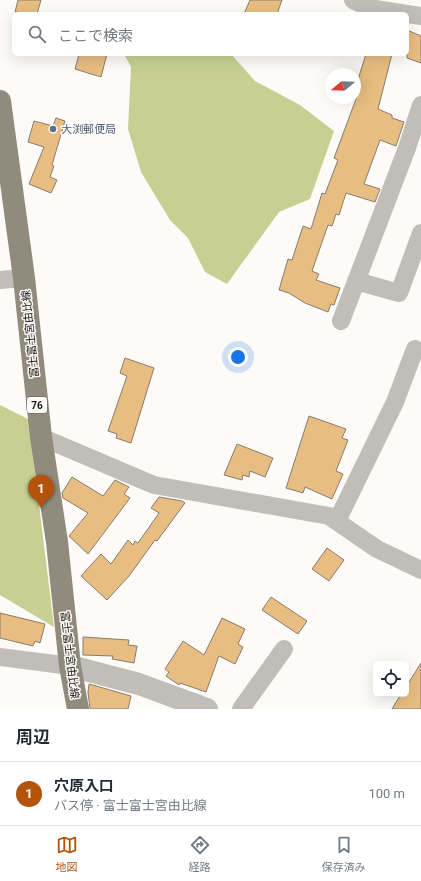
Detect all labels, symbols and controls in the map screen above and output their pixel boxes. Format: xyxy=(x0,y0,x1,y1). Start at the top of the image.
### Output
search box xyxy=(12,12,409,56)
icon: search xyxy=(26,23,48,45)
text: ここで検索 xyxy=(58,27,133,45)
north arrow xyxy=(325,68,361,104)
place label: 大渕郵便局 xyxy=(61,123,116,136)
marker: 大渕郵便局 xyxy=(48,124,58,134)
street label: 富士富士宮由比線 xyxy=(19,290,42,378)
your location xyxy=(228,347,248,367)
road number: 76 xyxy=(27,397,47,413)
pin: 1 xyxy=(28,475,54,508)
street label: 富士富士宮由比線 xyxy=(58,611,81,700)
map controls xyxy=(373,661,409,697)
button: locate xyxy=(373,661,409,697)
text: 周辺 xyxy=(16,727,50,747)
text: 穴原入口 xyxy=(54,777,114,795)
text: 1 xyxy=(25,786,33,801)
text: 100 m xyxy=(368,786,405,801)
text: バス停 · 富士富士宮由比線 xyxy=(54,798,207,813)
tab: 地図 xyxy=(56,834,78,874)
tab: 経路 xyxy=(189,834,211,874)
tab: 保存済み xyxy=(322,834,366,874)

